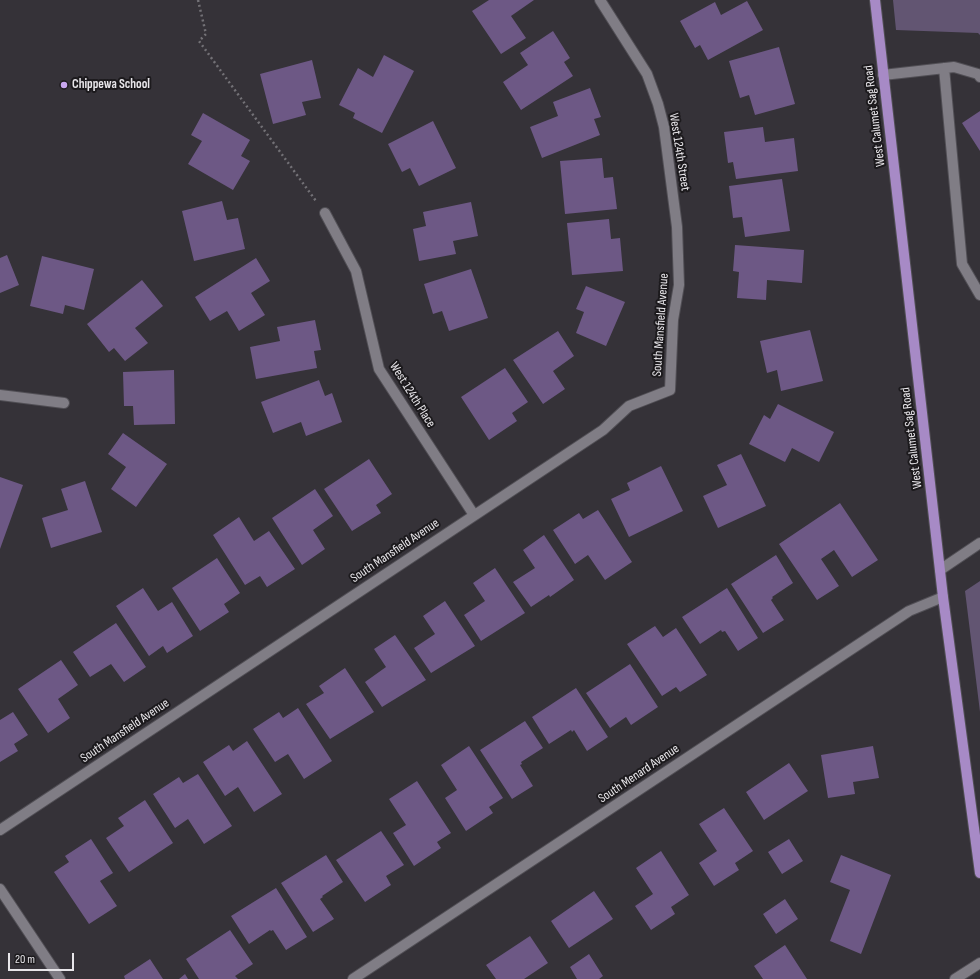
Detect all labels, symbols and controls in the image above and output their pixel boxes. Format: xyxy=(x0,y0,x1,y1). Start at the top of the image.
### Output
street label: West Calumet Sag Road xyxy=(861,64,889,168)
place label: Chippewa School xyxy=(72,77,150,93)
marker: Chippewa School xyxy=(59,80,69,90)
street label: West 124th Street xyxy=(665,112,693,192)
street label: South Mansfield Avenue xyxy=(650,273,672,377)
street label: West 124th Place xyxy=(386,359,438,431)
street label: West Calumet Sag Road xyxy=(898,386,926,490)
street label: South Mansfield Avenue xyxy=(348,516,442,586)
street label: South Mansfield Avenue xyxy=(78,696,172,766)
street label: South Menard Avenue xyxy=(596,741,682,807)
scale bar xyxy=(10,945,76,971)
text: 20 m xyxy=(15,952,35,967)

